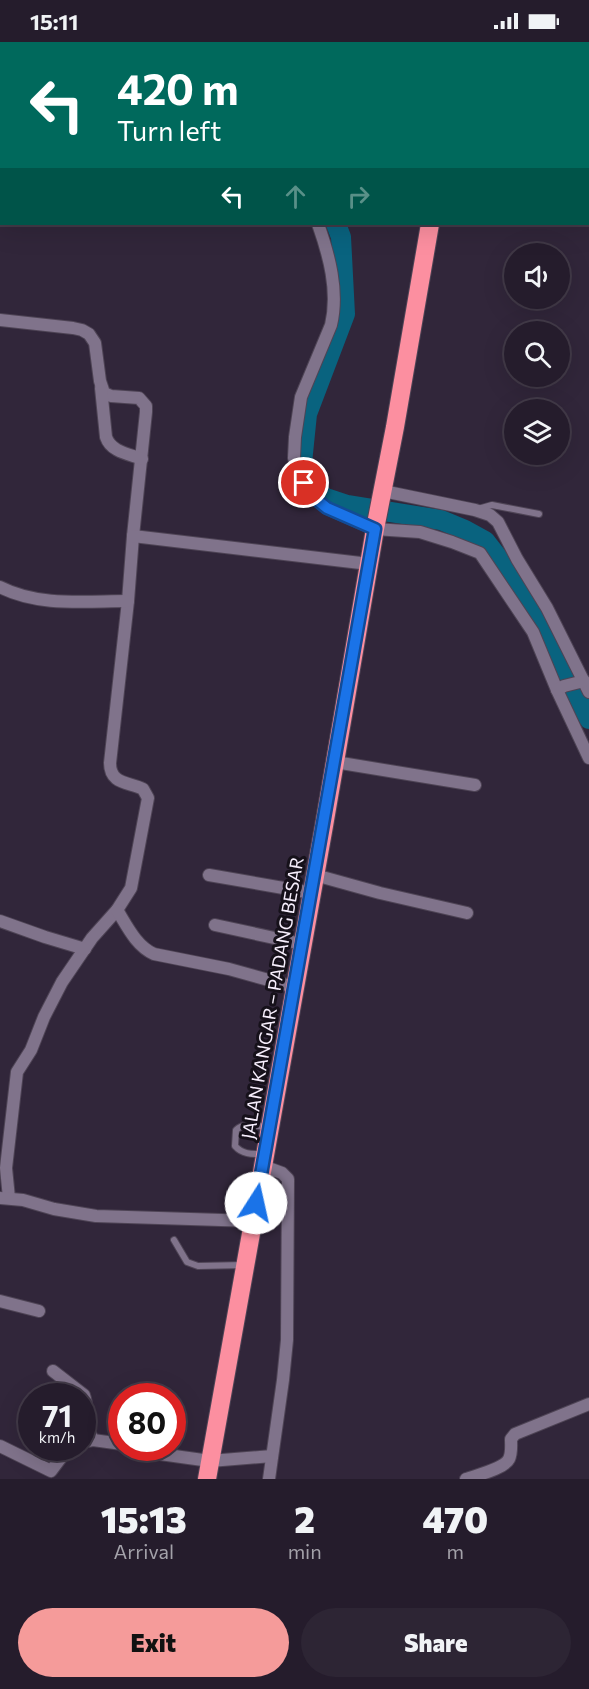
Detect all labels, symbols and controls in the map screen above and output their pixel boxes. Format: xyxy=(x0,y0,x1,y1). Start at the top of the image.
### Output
text: 15:11 xyxy=(30,8,79,35)
text: 420 m xyxy=(117,62,239,114)
icon: left xyxy=(18,66,96,144)
text: Turn left xyxy=(117,114,221,147)
icon: left xyxy=(216,180,249,213)
icon: ahead xyxy=(279,180,312,213)
icon: right xyxy=(342,180,375,213)
map controls xyxy=(504,243,570,465)
button: sound xyxy=(504,243,570,309)
button: search xyxy=(504,321,570,387)
button: layers xyxy=(504,399,570,465)
pin xyxy=(278,457,329,508)
icon: arrive xyxy=(287,466,320,499)
street label: JALAN KANGAR – PADANG BESAR xyxy=(236,855,308,1141)
position arrow xyxy=(224,1171,288,1235)
speed limit sign: 80 xyxy=(108,1383,186,1461)
text: 71 xyxy=(42,1396,72,1433)
text: km/h xyxy=(39,1428,75,1446)
text: 15:13 xyxy=(101,1496,187,1540)
text: 2 xyxy=(294,1496,315,1540)
text: 470 xyxy=(422,1496,488,1540)
text: Arrival xyxy=(114,1539,174,1563)
text: min xyxy=(288,1539,322,1563)
text: m xyxy=(447,1539,464,1563)
button: Exit xyxy=(18,1608,289,1677)
button: Share xyxy=(301,1608,571,1677)

